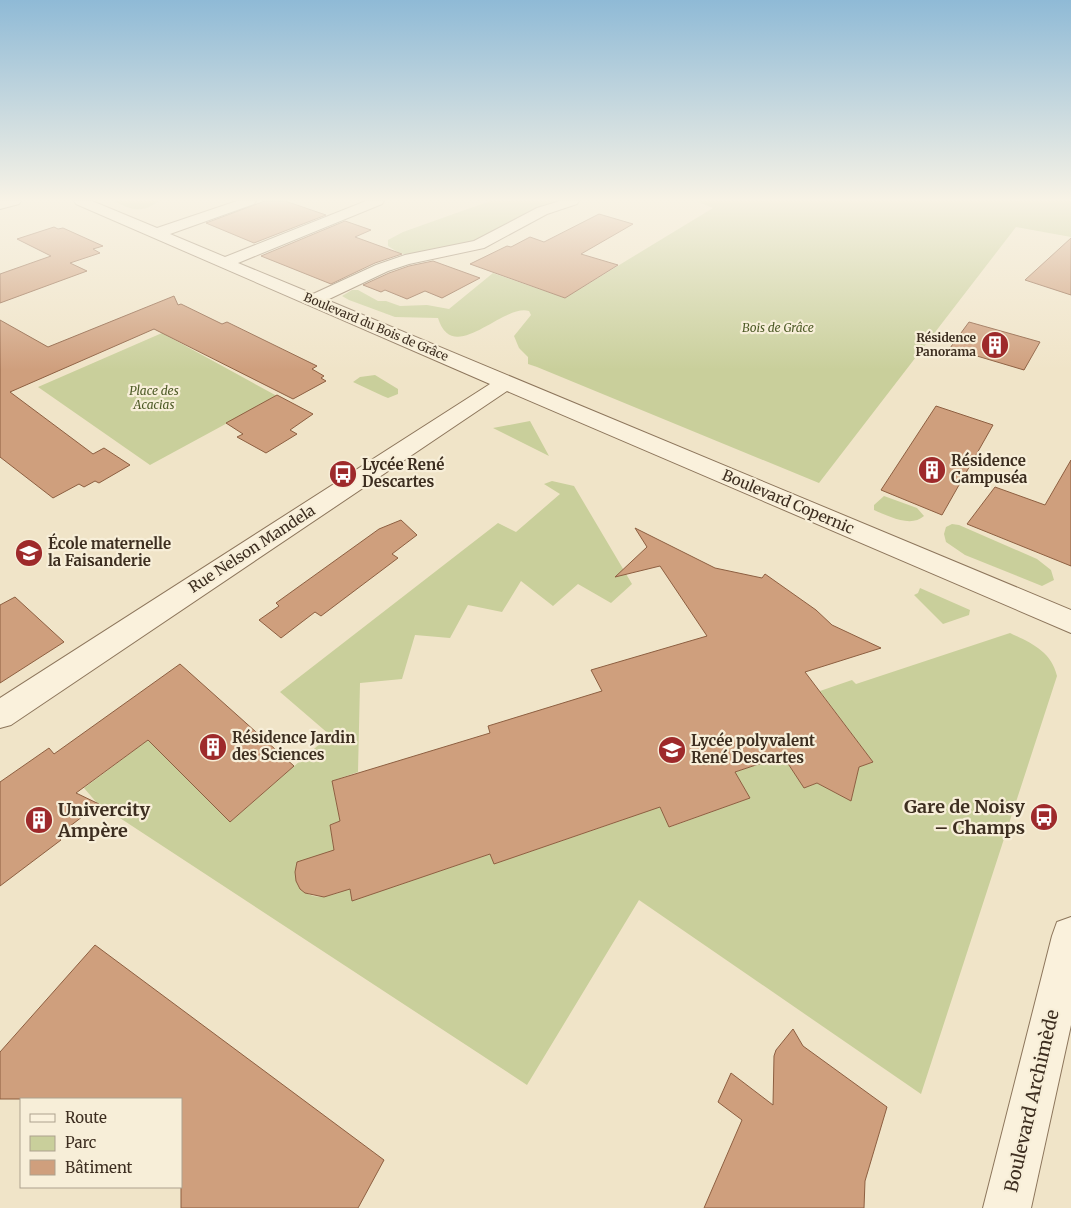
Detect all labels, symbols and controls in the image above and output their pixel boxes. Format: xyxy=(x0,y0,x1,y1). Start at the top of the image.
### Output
street label: Boulevard du Bois de Grâce xyxy=(302,289,451,364)
park label: Bois de Grâce xyxy=(742,320,814,335)
place label: Résidence Panorama xyxy=(915,330,977,359)
building icon: Résidence Panorama xyxy=(980,330,1010,360)
park label: Place des Acacias xyxy=(129,383,179,412)
place label: Résidence Campuséa xyxy=(951,451,1028,487)
place label: Lycée René Descartes xyxy=(362,455,444,491)
building icon: Résidence Campuséa xyxy=(917,455,947,485)
bus stop icon: Lycée René Descartes xyxy=(328,459,358,489)
street label: Boulevard Copernic xyxy=(719,465,857,538)
street label: Rue Nelson Mandela xyxy=(185,501,319,597)
place label: École maternelle la Faisanderie xyxy=(48,533,171,570)
school or university icon: École maternelle la Faisanderie xyxy=(14,538,44,568)
place label: Résidence Jardin des Sciences xyxy=(232,728,355,764)
place label: Lycée polyvalent René Descartes xyxy=(691,731,815,767)
building icon: Résidence Jardin des Sciences xyxy=(198,732,228,762)
school or university icon: Lycée polyvalent René Descartes xyxy=(657,735,687,765)
place label: Gare de Noisy – Champs xyxy=(904,795,1025,839)
place label: Univercity Ampère xyxy=(57,798,151,842)
bus stop icon: Gare de Noisy – Champs xyxy=(1029,802,1059,832)
building icon: Univercity Ampère xyxy=(24,805,54,835)
street label: Boulevard Archimède xyxy=(999,1007,1064,1194)
legend xyxy=(20,1098,182,1188)
text: Route xyxy=(65,1108,107,1127)
text: Parc xyxy=(65,1133,97,1152)
text: Bâtiment xyxy=(65,1158,133,1177)

